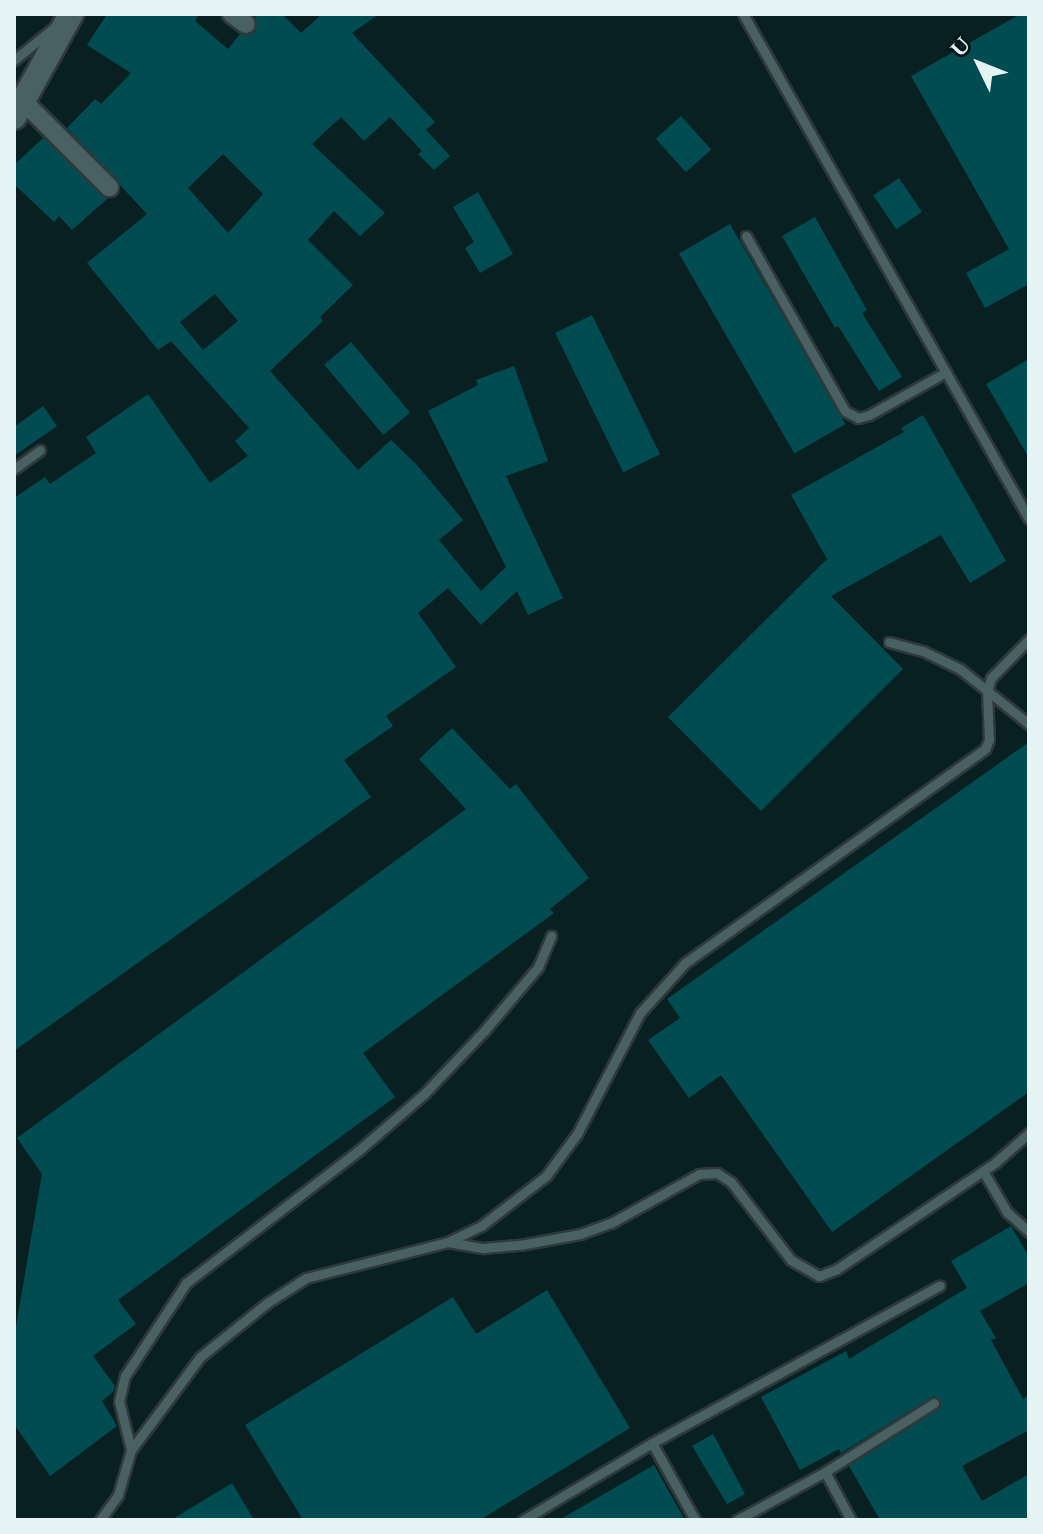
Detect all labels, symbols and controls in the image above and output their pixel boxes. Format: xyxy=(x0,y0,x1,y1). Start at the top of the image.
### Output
north arrow xyxy=(939,24,1019,104)
text: U xyxy=(943,29,979,65)

